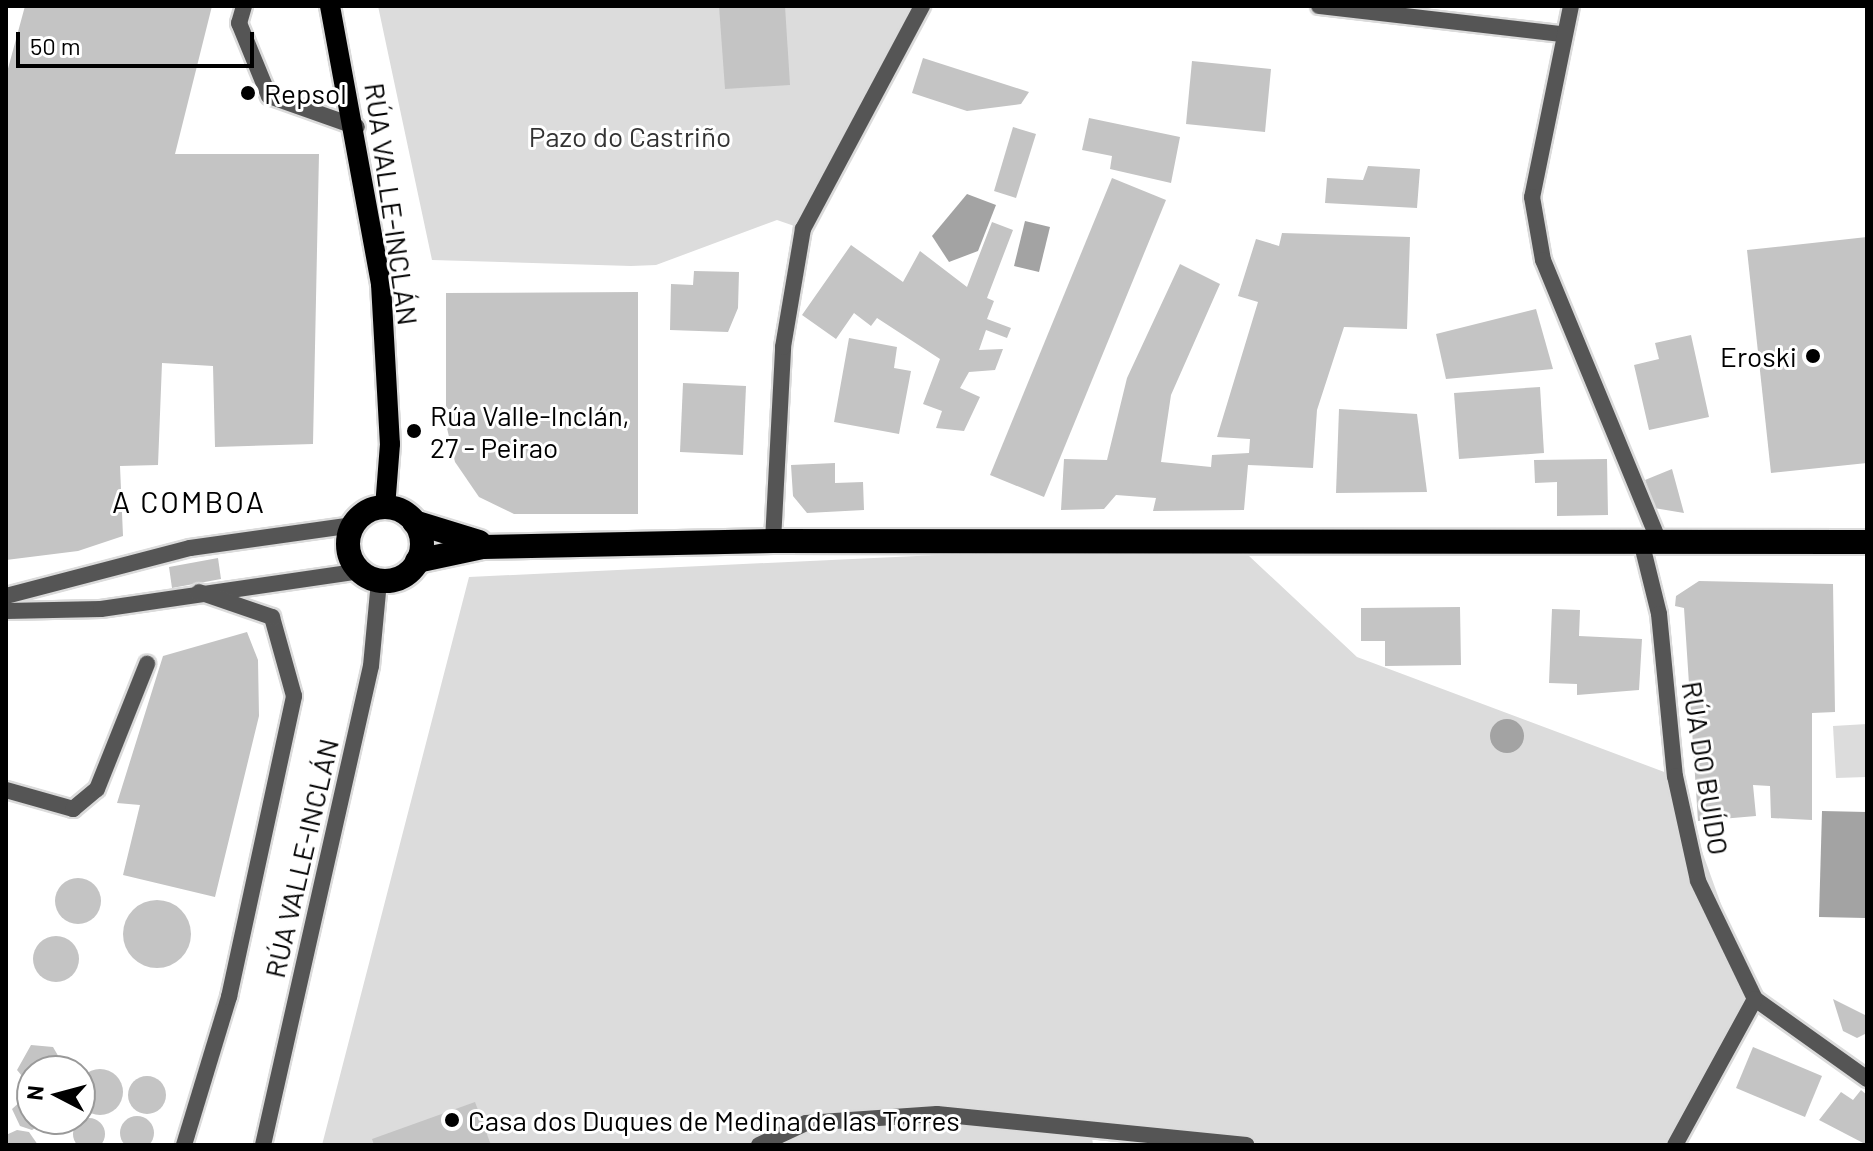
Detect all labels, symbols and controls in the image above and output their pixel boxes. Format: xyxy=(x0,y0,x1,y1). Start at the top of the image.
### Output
scale bar xyxy=(20,16,258,66)
text: 50 m xyxy=(30,31,81,60)
place label: Repsol xyxy=(264,76,347,110)
street label: RÚA VALLE-INCLÁN xyxy=(358,81,426,327)
marker: Repsol xyxy=(239,84,257,102)
park label: Pazo do Castriño xyxy=(529,119,731,153)
place label: Eroski xyxy=(1720,339,1797,373)
marker: Eroski xyxy=(1804,347,1822,365)
place label: Rúa Valle-Inclán, 27 - Peirao xyxy=(430,398,630,464)
marker: Rúa Valle-Inclán, 27 - Peirao xyxy=(405,422,423,440)
district label: A COMBOA xyxy=(112,483,266,519)
street label: RÚA DO BUÍDO xyxy=(1676,679,1736,857)
street label: RÚA VALLE-INCLÁN xyxy=(257,735,345,981)
north arrow xyxy=(16,1055,96,1135)
text: N xyxy=(20,1084,48,1101)
place label: Casa dos Duques de Medina de las Torres xyxy=(468,1103,960,1137)
marker: Casa dos Duques de Medina de las Torres xyxy=(443,1111,461,1129)

